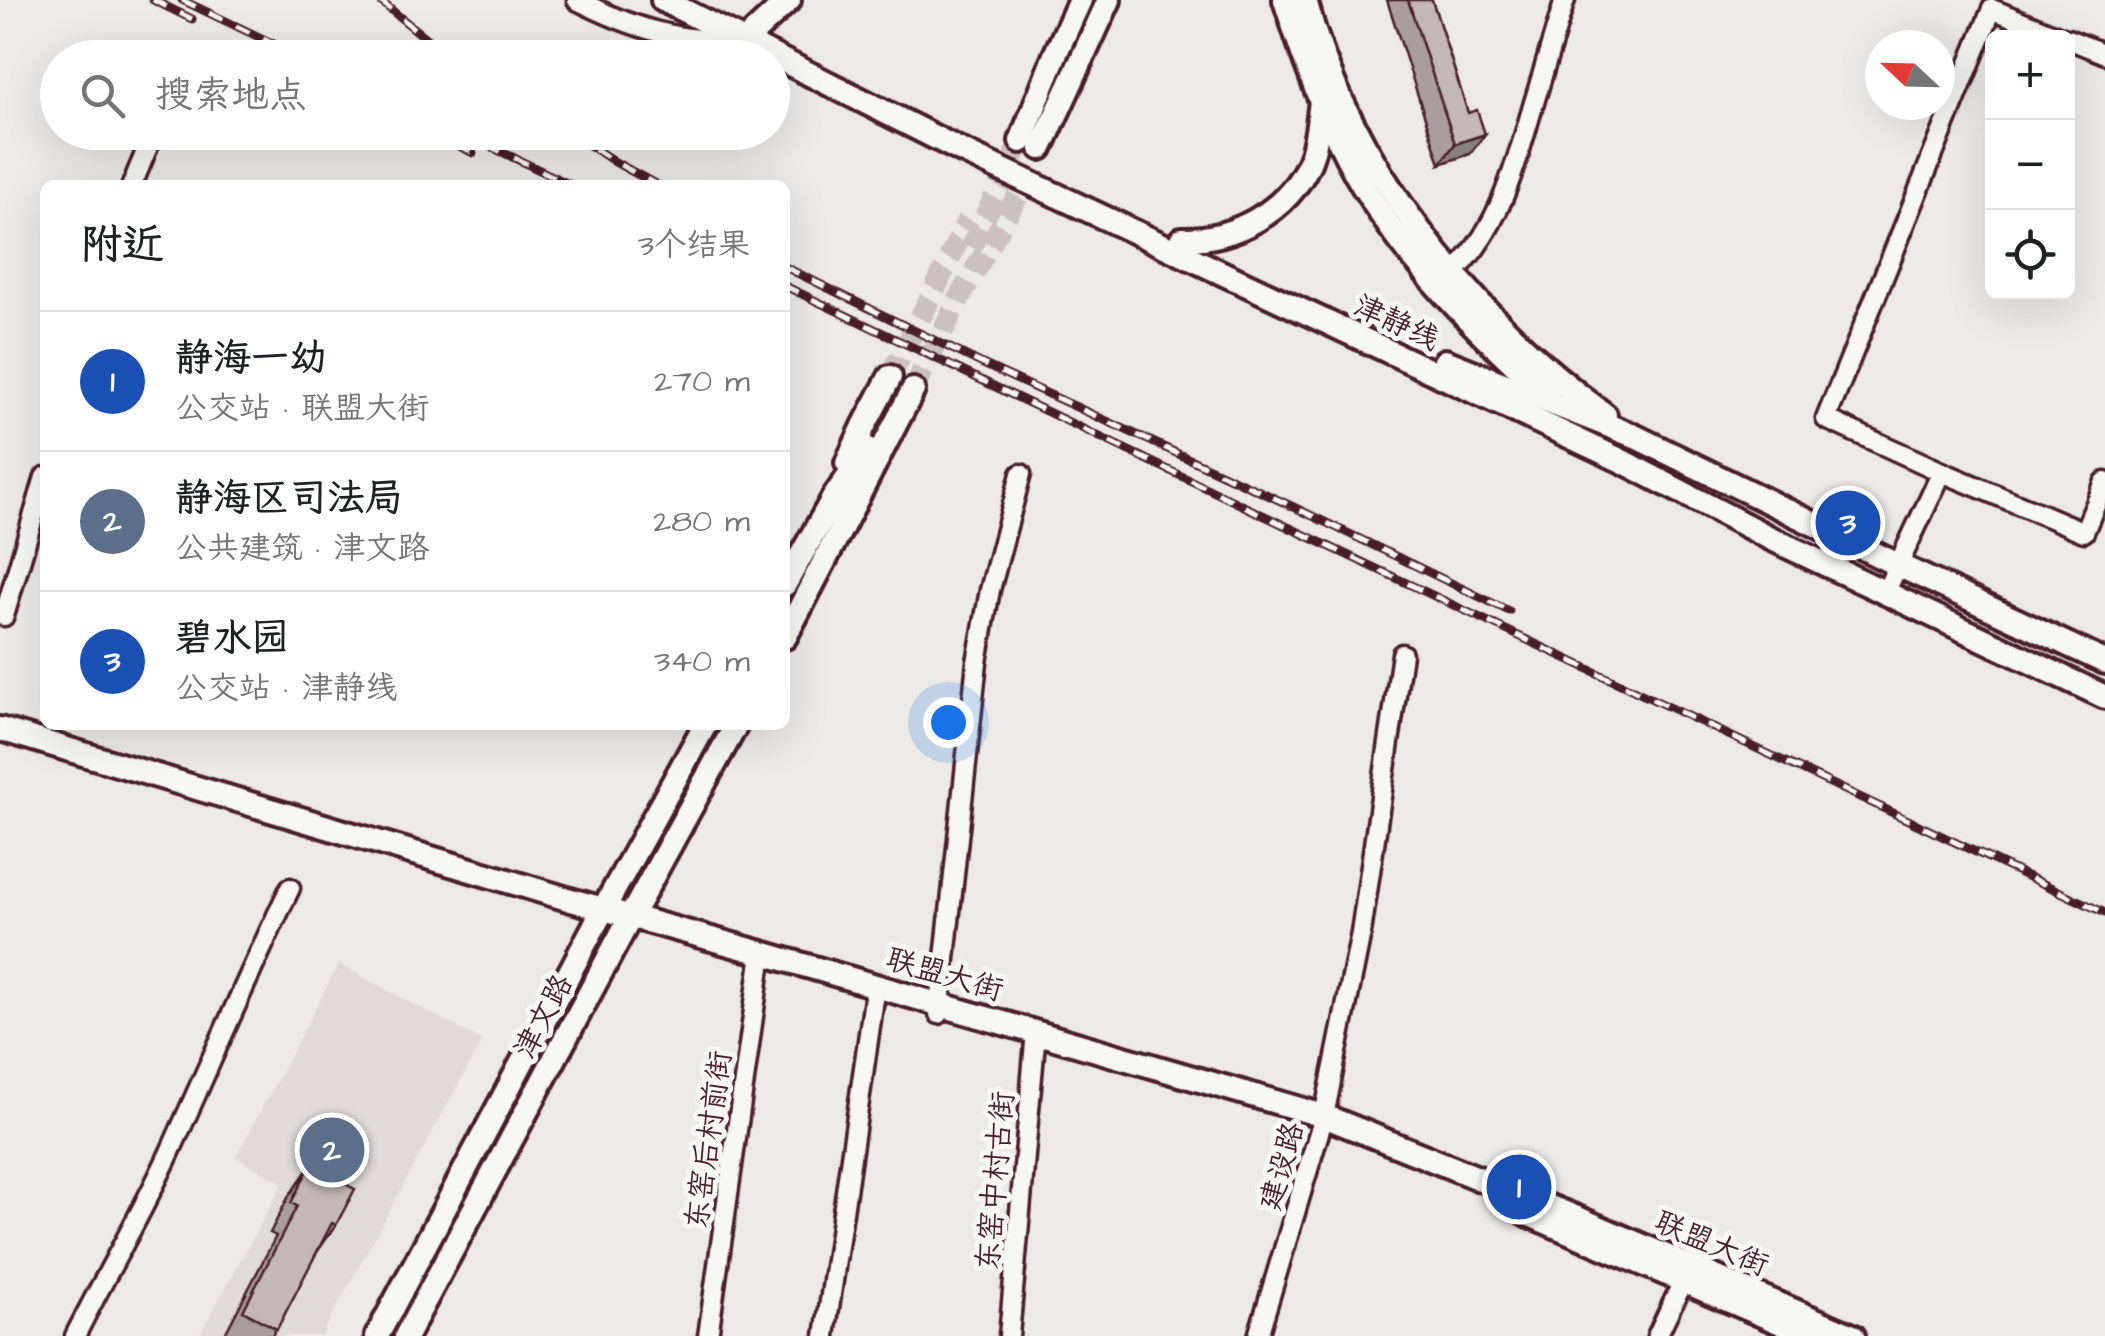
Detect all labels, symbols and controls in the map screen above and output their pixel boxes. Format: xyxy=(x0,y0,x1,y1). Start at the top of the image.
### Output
north arrow xyxy=(1865,30,1955,120)
map controls xyxy=(1985,30,2075,300)
button: + xyxy=(1985,30,2075,120)
search box xyxy=(40,40,790,150)
icon: search xyxy=(75,68,130,123)
text: 搜索地点 xyxy=(155,70,307,122)
button: − xyxy=(1985,120,2075,210)
button: locate xyxy=(1985,210,2075,300)
text: 附近 xyxy=(80,217,164,275)
text: 3个结果 xyxy=(638,223,750,268)
street label: 津静线 xyxy=(1347,285,1446,361)
text: 静海一幼 xyxy=(175,333,327,385)
text: 1 xyxy=(110,359,115,404)
text: 270 m xyxy=(654,359,750,404)
text: 公交站 · 联盟大街 xyxy=(175,386,429,431)
text: 静海区司法局 xyxy=(175,473,403,525)
pin: 3 xyxy=(1816,486,1880,560)
text: 2 xyxy=(103,499,122,544)
text: 280 m xyxy=(653,499,750,544)
text: 公共建筑 · 津文路 xyxy=(175,526,429,571)
text: 碧水园 xyxy=(175,613,289,665)
text: 3 xyxy=(104,639,121,684)
text: 340 m xyxy=(654,639,750,684)
text: 公交站 · 津静线 xyxy=(175,666,397,711)
your location xyxy=(923,697,974,748)
street label: 联盟大街 xyxy=(881,938,1008,1012)
street label: 津文路 xyxy=(504,967,584,1066)
street label: 东窑后村前街 xyxy=(676,1048,742,1232)
street label: 东窑中村古街 xyxy=(967,1090,1025,1273)
pin: 2 xyxy=(300,1112,364,1188)
street label: 建设路 xyxy=(1249,1117,1315,1215)
pin: 1 xyxy=(1486,1150,1552,1224)
street label: 联盟大街 xyxy=(1648,1201,1775,1287)

